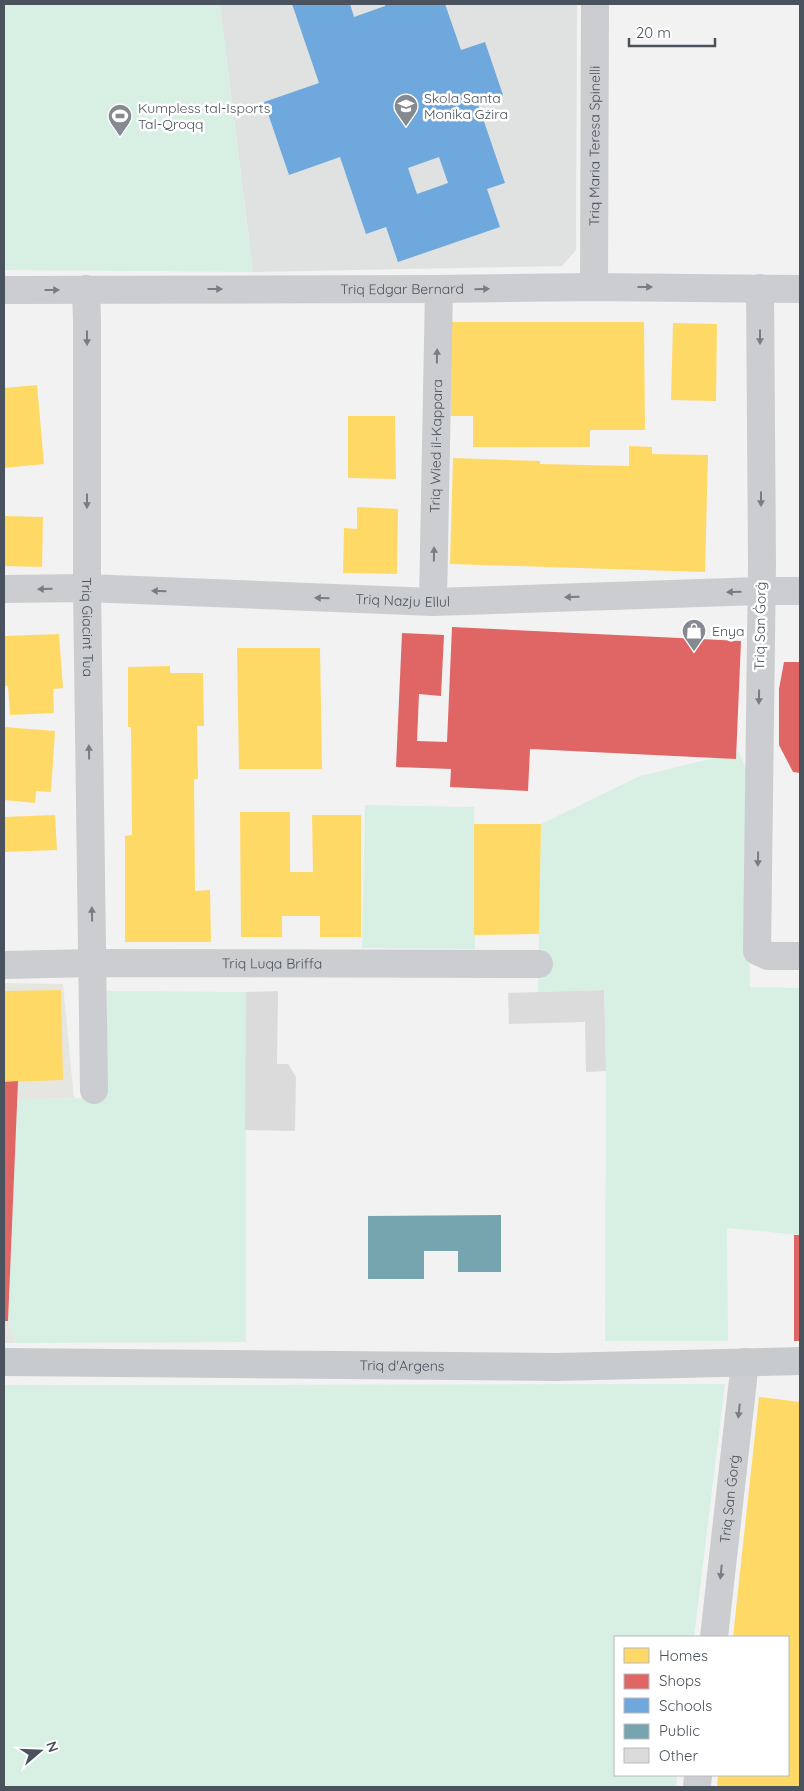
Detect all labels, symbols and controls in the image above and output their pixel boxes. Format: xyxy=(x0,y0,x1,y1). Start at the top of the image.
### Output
scale bar xyxy=(629,15,715,47)
text: 20 m xyxy=(636,23,671,42)
street label: Triq Maria Teresa Spinelli xyxy=(585,66,604,226)
place label: Skola Santa Monika Gżira xyxy=(424,89,508,123)
school or university icon: Skola Santa Monika Gżira xyxy=(393,93,419,127)
place label: Kumpless tal-Isports Tal-Qroqq xyxy=(138,99,270,133)
sports icon: Kumpless tal-Isports Tal-Qroqq xyxy=(107,103,133,137)
street label: Triq Edgar Bernard xyxy=(340,280,464,298)
one-way arrow xyxy=(637,283,653,291)
one-way arrow xyxy=(207,285,223,293)
one-way arrow xyxy=(475,285,491,293)
one-way arrow xyxy=(45,286,61,294)
one-way arrow xyxy=(756,329,764,345)
one-way arrow xyxy=(83,330,91,346)
one-way arrow xyxy=(434,348,442,364)
street label: Triq Wied il-Kappara xyxy=(426,379,446,513)
one-way arrow xyxy=(758,491,766,507)
one-way arrow xyxy=(83,493,91,509)
one-way arrow xyxy=(430,545,438,561)
street label: Triq Giacint Tua xyxy=(78,577,97,677)
street label: Triq San Ġorġ xyxy=(750,581,770,671)
one-way arrow xyxy=(37,585,53,593)
one-way arrow xyxy=(151,587,167,595)
one-way arrow xyxy=(726,588,742,596)
street label: Triq Nazju Ellul xyxy=(355,590,450,611)
one-way arrow xyxy=(314,593,330,601)
one-way arrow xyxy=(563,594,579,602)
shop icon: Enya xyxy=(681,618,707,652)
place label: Enya xyxy=(712,622,744,640)
one-way arrow xyxy=(755,689,763,705)
one-way arrow xyxy=(85,744,93,760)
one-way arrow xyxy=(754,851,762,867)
one-way arrow xyxy=(88,906,96,922)
street label: Triq Luqa Briffa xyxy=(222,954,322,973)
street label: Triq d'Argens xyxy=(359,1356,444,1375)
one-way arrow xyxy=(735,1403,743,1419)
street label: Triq San Ġorġ xyxy=(716,1454,743,1544)
one-way arrow xyxy=(717,1564,725,1580)
legend xyxy=(614,1636,789,1776)
text: Homes xyxy=(659,1646,708,1665)
text: Shops xyxy=(659,1671,701,1690)
text: Schools xyxy=(659,1696,712,1715)
text: Public xyxy=(659,1721,700,1740)
north arrow xyxy=(15,1726,65,1776)
text: N xyxy=(42,1739,62,1755)
text: Other xyxy=(659,1746,699,1765)

